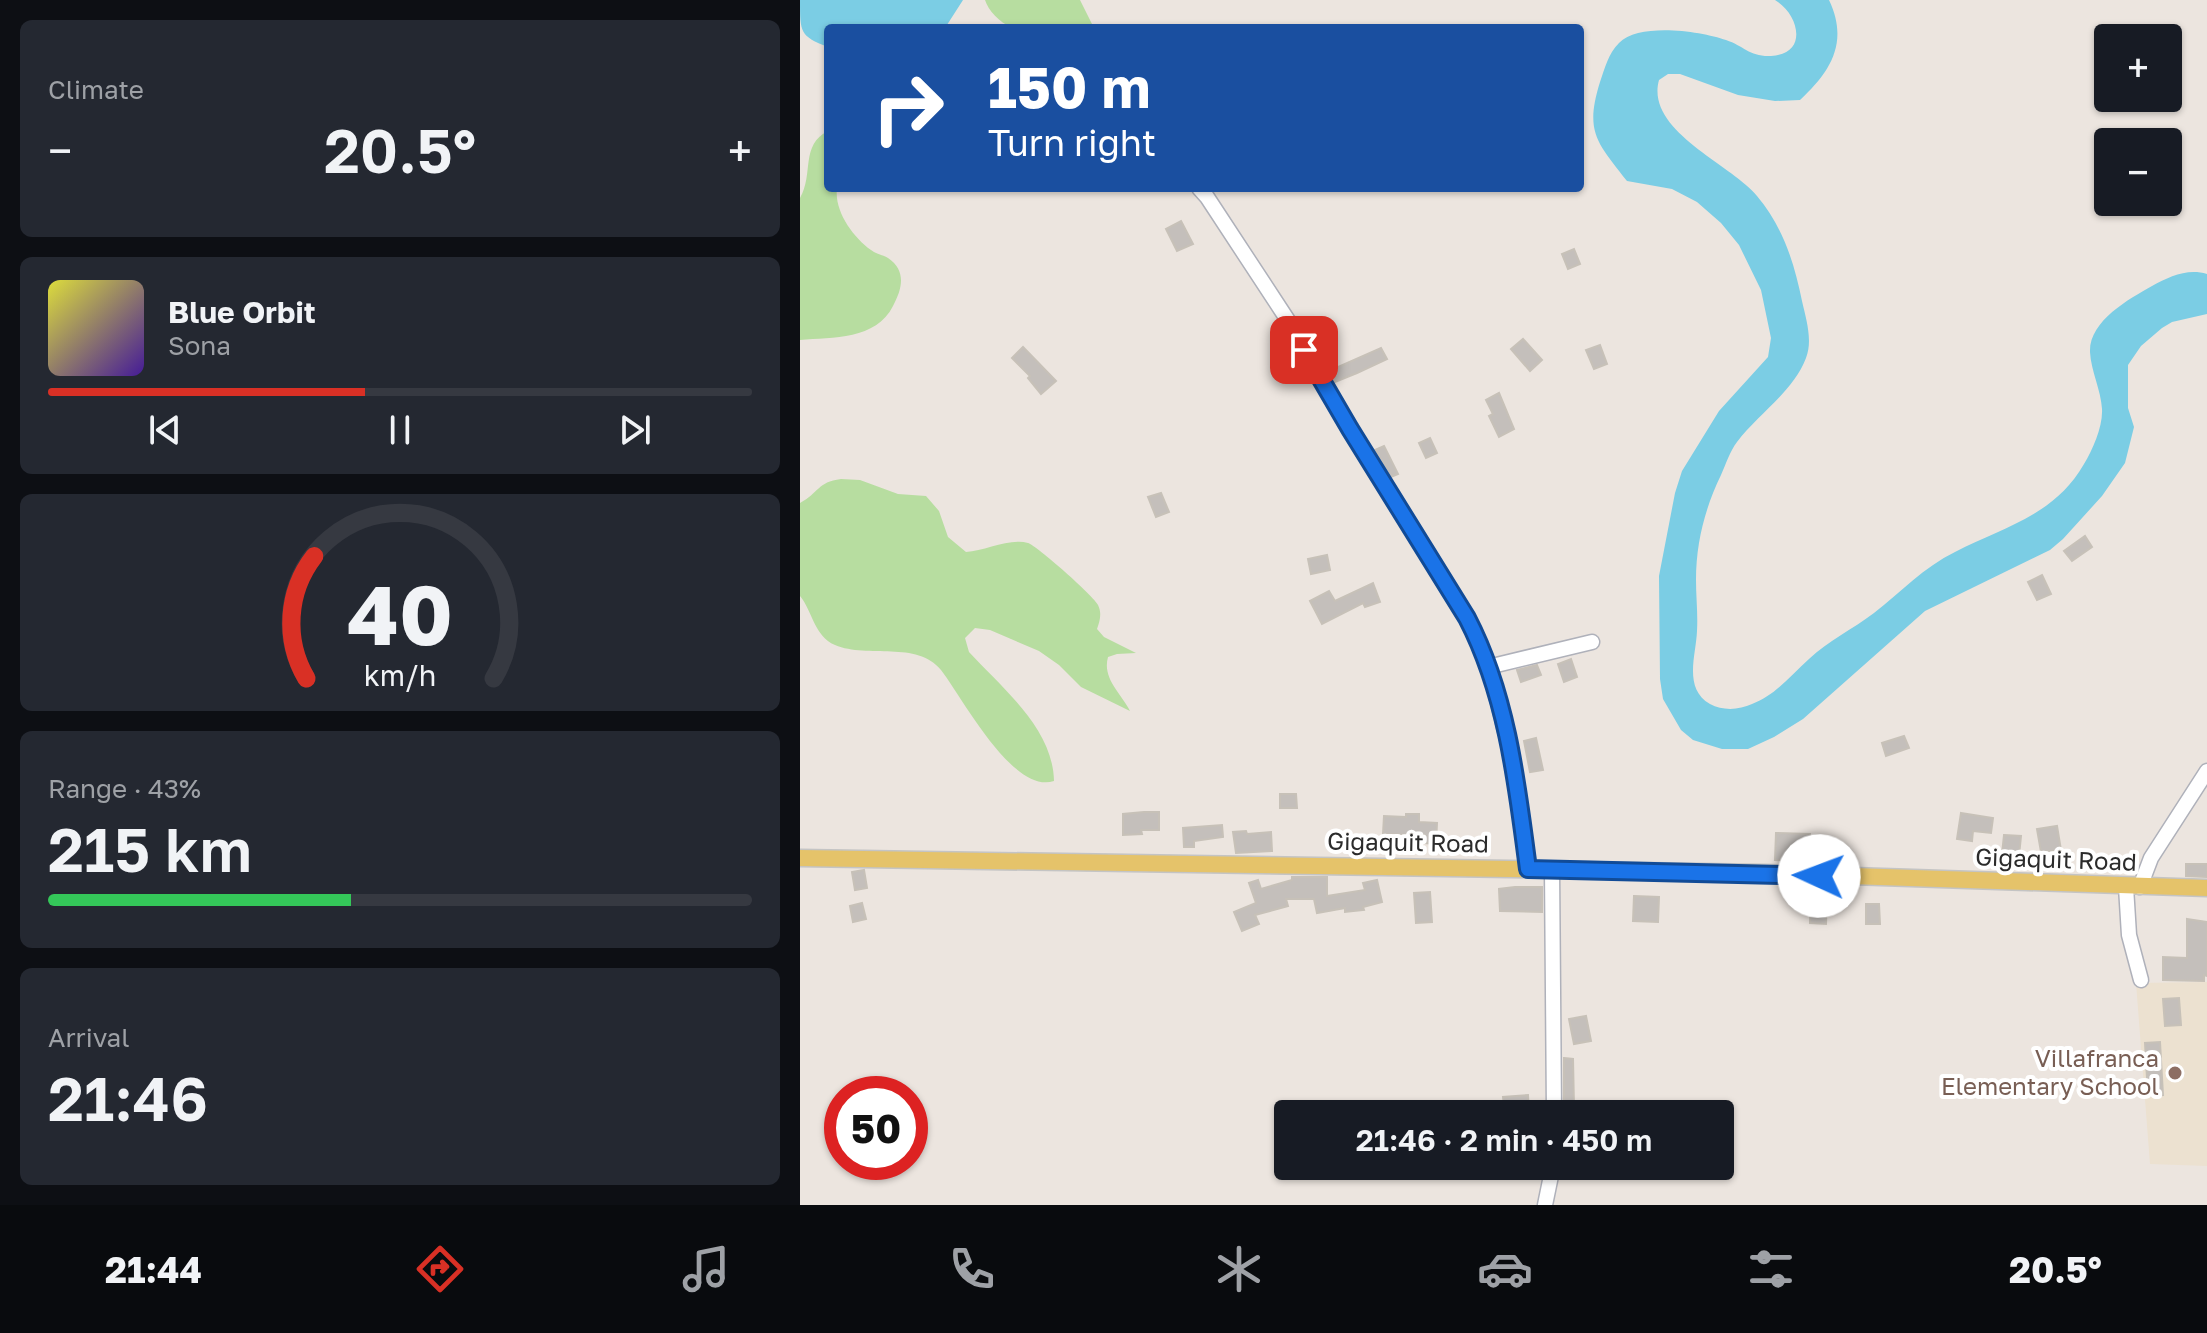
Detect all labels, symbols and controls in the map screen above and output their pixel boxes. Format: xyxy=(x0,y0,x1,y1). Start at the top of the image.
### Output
map controls xyxy=(2094,24,2182,216)
button: + xyxy=(2094,24,2182,112)
text: 150 m xyxy=(988,53,1150,120)
icon: right xyxy=(856,56,960,160)
text: Climate xyxy=(48,74,144,105)
text: 20.5° xyxy=(324,114,476,186)
text: Turn right xyxy=(988,121,1156,164)
text: − xyxy=(48,124,72,177)
text: + xyxy=(728,124,752,177)
button: − xyxy=(2094,128,2182,216)
text: Blue Orbit xyxy=(168,294,316,330)
pin xyxy=(1270,316,1338,384)
icon: arrive xyxy=(1282,328,1326,372)
text: Sona xyxy=(168,330,231,361)
icon: previous xyxy=(143,408,187,452)
icon: pause xyxy=(378,408,422,452)
icon: next xyxy=(613,408,657,452)
text: 40 xyxy=(347,562,453,662)
text: km/h xyxy=(364,658,436,692)
text: Range · 43% xyxy=(48,773,201,804)
text: 215 km xyxy=(48,813,252,885)
street label: Gigaquit Road xyxy=(1327,826,1489,857)
position arrow xyxy=(1777,834,1861,918)
street label: Gigaquit Road xyxy=(1975,841,2137,876)
text: Arrival xyxy=(48,1022,129,1053)
place label: Villafranca Elementary School xyxy=(1941,1043,2159,1100)
text: 21:46 xyxy=(48,1062,208,1134)
marker: Villafranca Elementary School xyxy=(2166,1064,2184,1082)
speed limit sign: 50 xyxy=(824,1076,928,1180)
text: 21:46 · 2 min · 450 m xyxy=(1356,1122,1652,1158)
icon: directions xyxy=(412,1241,468,1297)
icon: music xyxy=(678,1241,734,1297)
icon: phone xyxy=(944,1241,1000,1297)
icon: climate xyxy=(1211,1241,1267,1297)
icon: car xyxy=(1477,1241,1533,1297)
icon: filters xyxy=(1743,1241,1799,1297)
text: 21:44 xyxy=(105,1248,202,1291)
text: 20.5° xyxy=(2009,1248,2102,1291)

